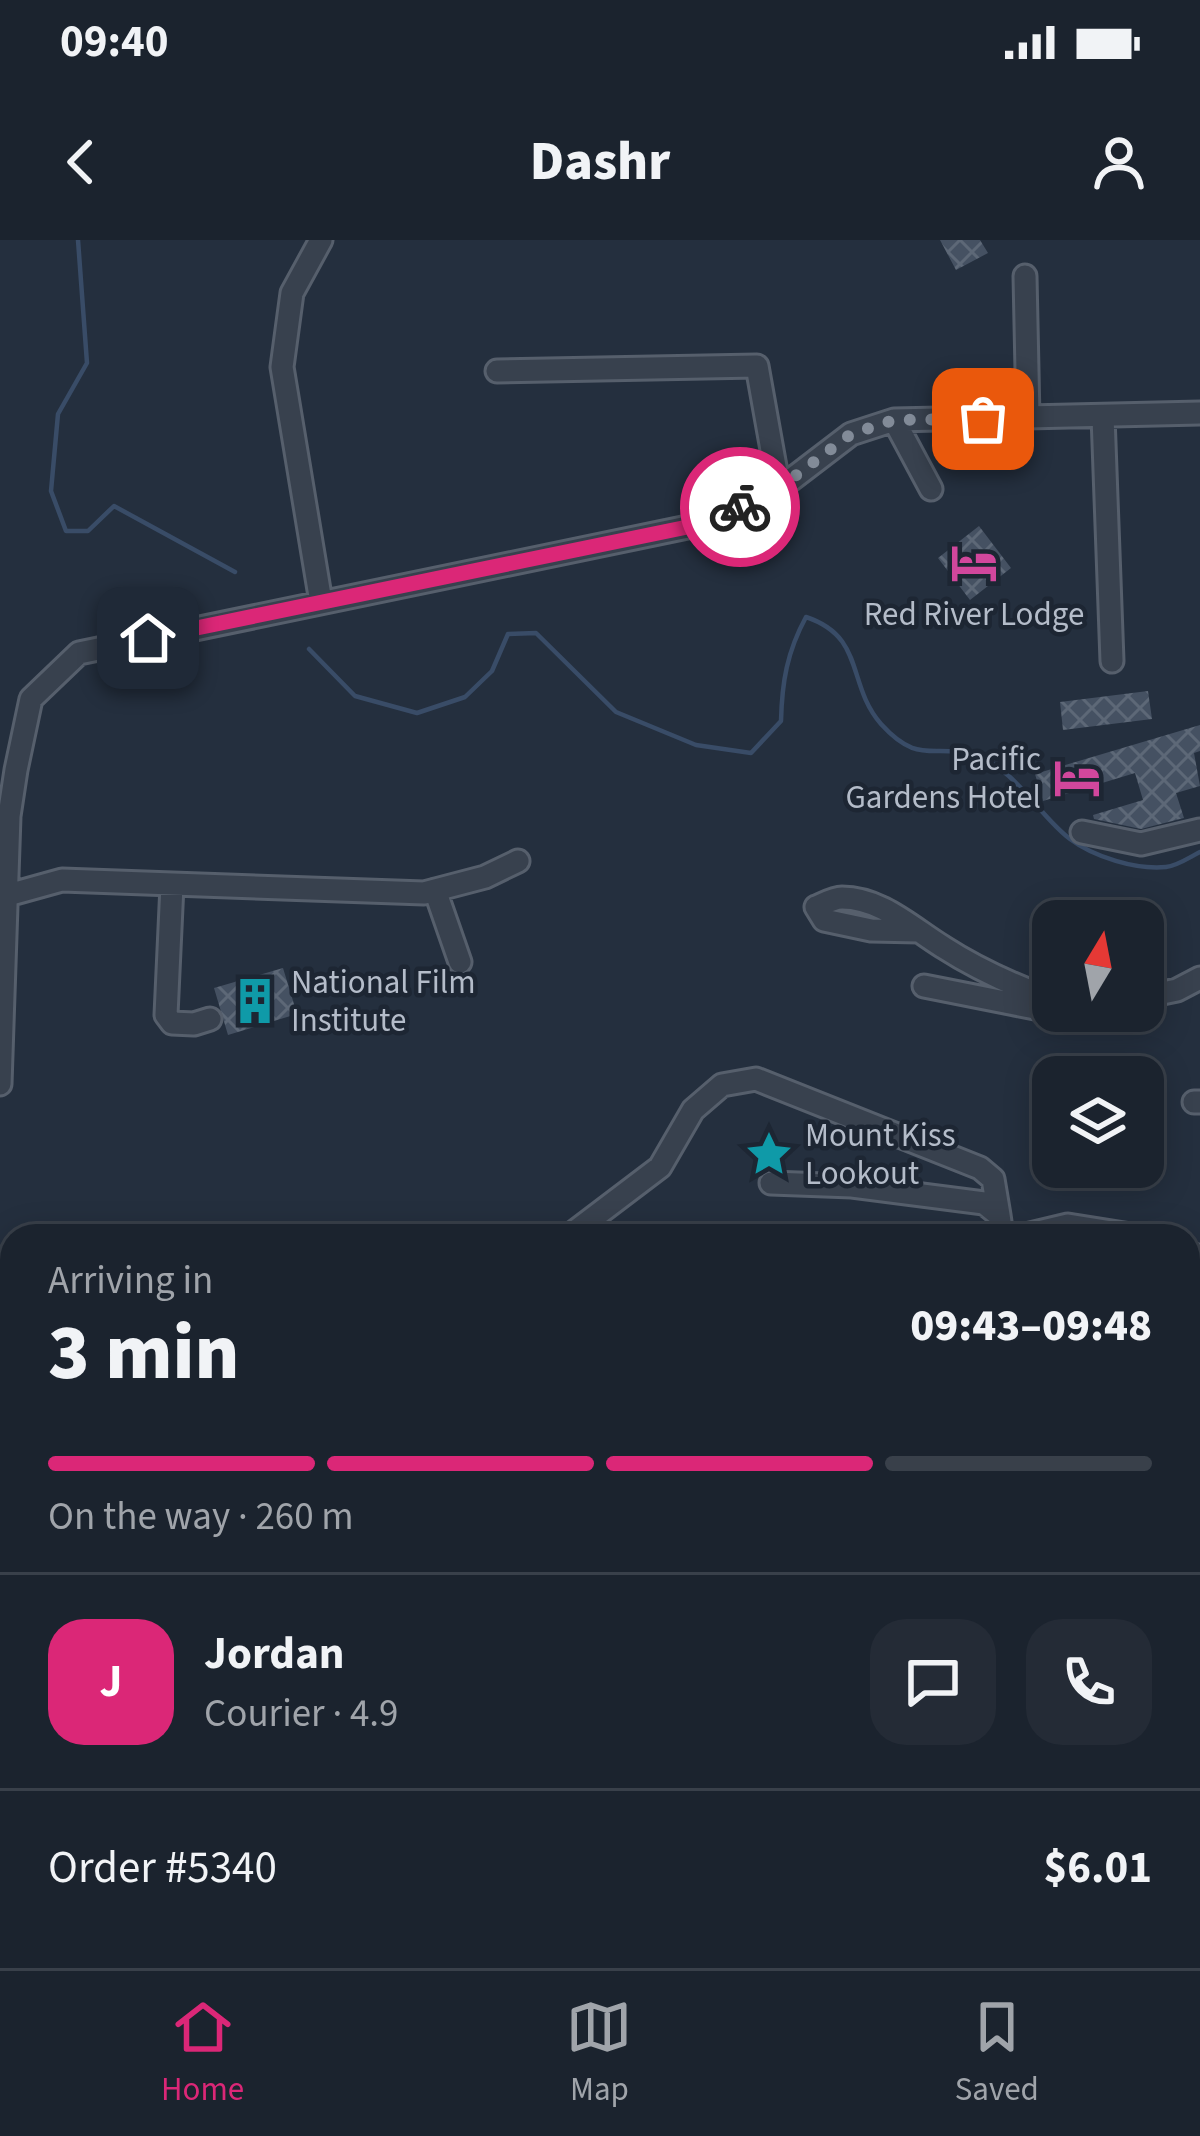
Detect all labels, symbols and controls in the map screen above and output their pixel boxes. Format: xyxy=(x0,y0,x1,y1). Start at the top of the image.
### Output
text: 09:40 xyxy=(60,10,169,74)
text: Dashr xyxy=(530,124,670,201)
icon: back xyxy=(48,129,114,195)
icon: person xyxy=(1086,129,1152,195)
pin xyxy=(932,368,1034,470)
icon: bag xyxy=(950,386,1016,452)
courier xyxy=(680,447,800,567)
icon: bike xyxy=(707,474,773,540)
hotel icon: Red River Lodge xyxy=(949,538,999,588)
pin xyxy=(97,587,199,689)
place label: Red River Lodge xyxy=(864,591,1084,638)
icon: home xyxy=(115,605,181,671)
place label: Pacific Gardens Hotel xyxy=(845,736,1041,821)
hotel icon: Pacific Gardens Hotel xyxy=(1052,753,1102,803)
north arrow xyxy=(1032,900,1164,1032)
map controls xyxy=(1032,900,1164,1188)
place label: National Film Institute xyxy=(291,959,476,1044)
building icon: National Film Institute xyxy=(230,976,280,1026)
button: layers xyxy=(1032,1056,1164,1188)
place label: Mount Kiss Lookout xyxy=(805,1112,956,1197)
place icon: Mount Kiss Lookout xyxy=(744,1129,794,1179)
text: Arriving in xyxy=(48,1253,213,1309)
text: 09:43–09:48 xyxy=(910,1294,1152,1358)
text: 3 min xyxy=(48,1298,240,1409)
text: On the way · 260 m xyxy=(48,1489,354,1545)
button: chat xyxy=(870,1619,996,1745)
button: phone xyxy=(1026,1619,1152,1745)
text: Jordan xyxy=(204,1622,345,1686)
text: J xyxy=(100,1650,122,1714)
text: Courier · 4.9 xyxy=(204,1686,398,1742)
text: Order #5340 xyxy=(48,1836,277,1900)
text: $6.01 xyxy=(1043,1836,1152,1900)
tab: Home xyxy=(161,1994,244,2113)
tab: Map xyxy=(566,1994,632,2113)
tab: Saved xyxy=(955,1994,1039,2113)

